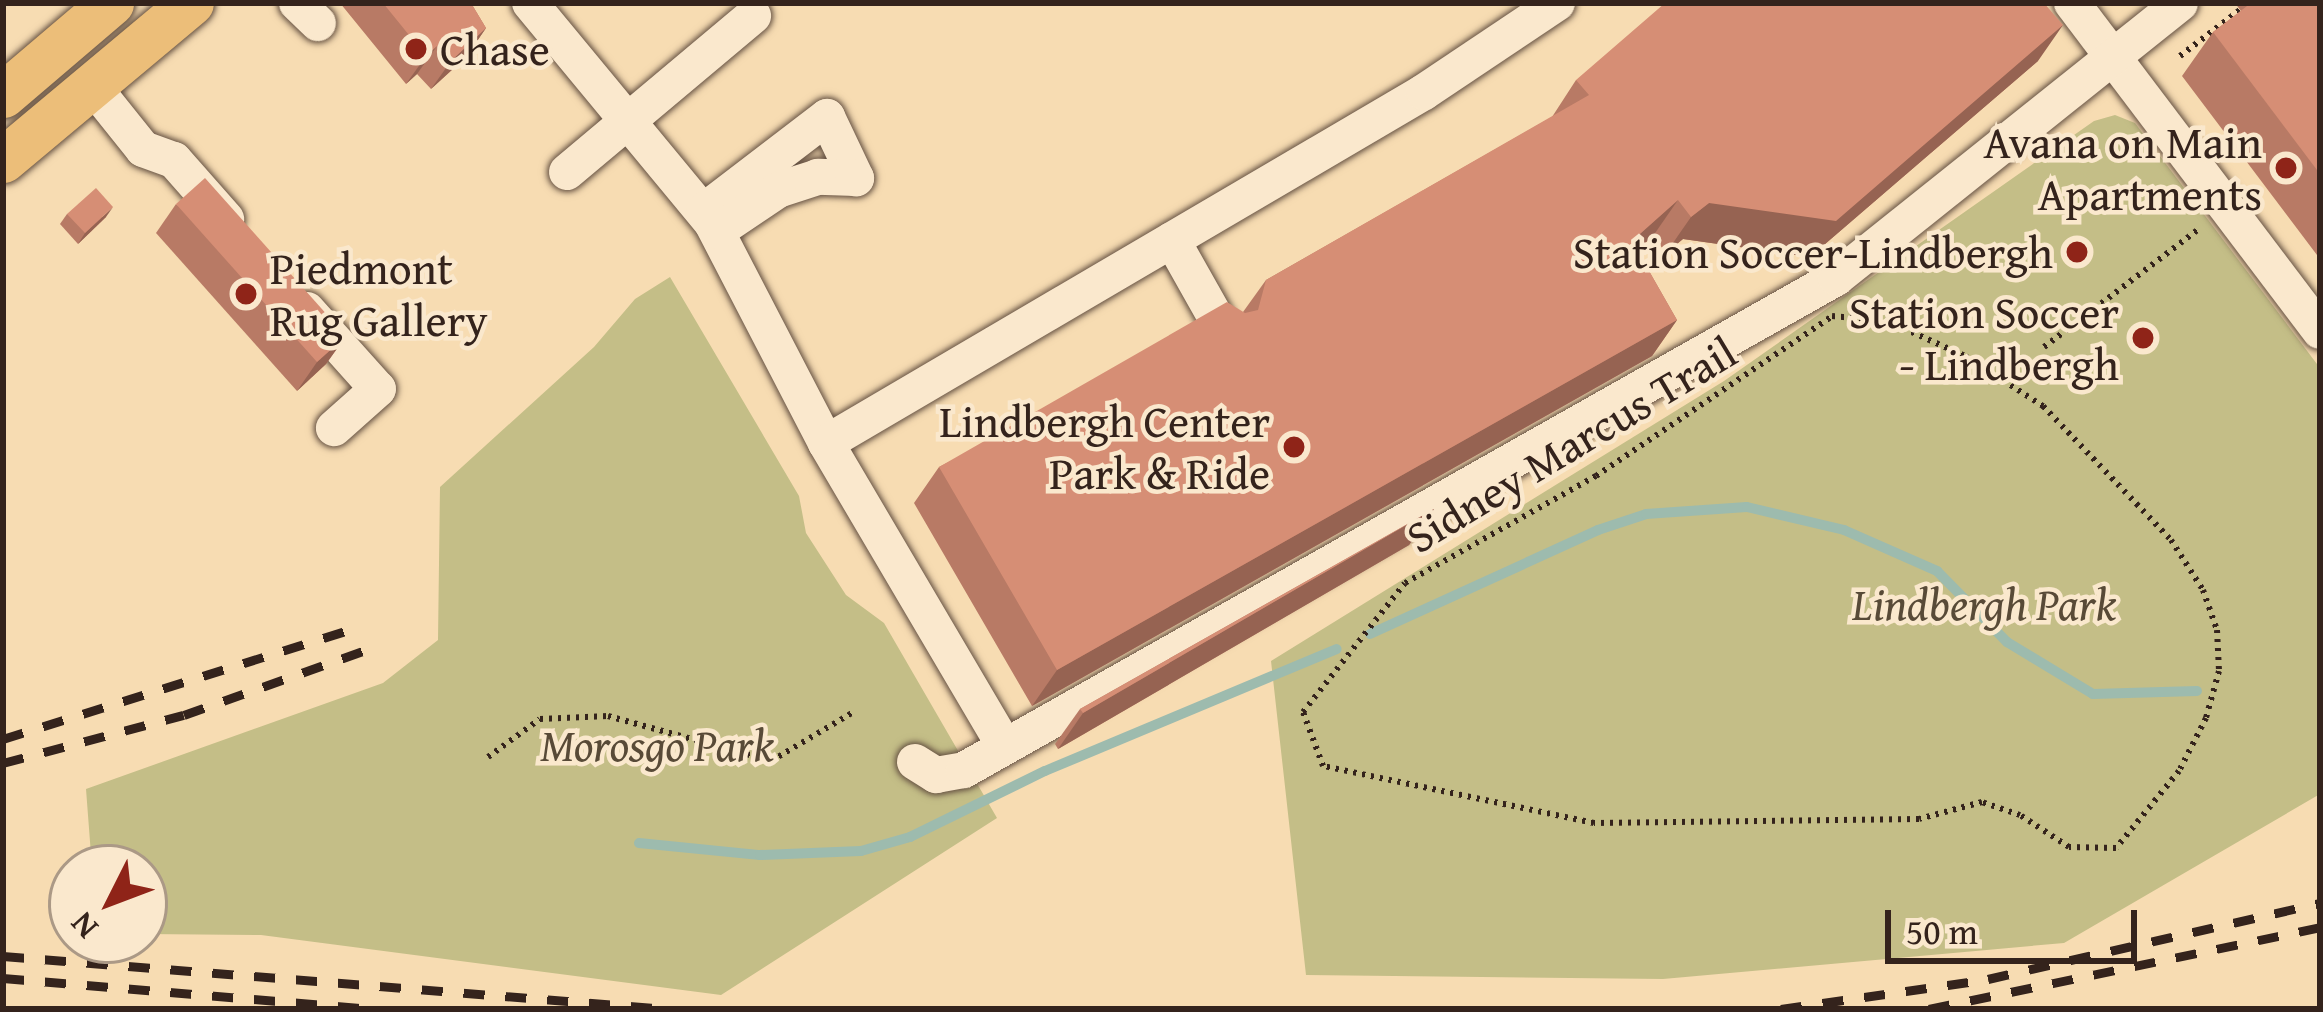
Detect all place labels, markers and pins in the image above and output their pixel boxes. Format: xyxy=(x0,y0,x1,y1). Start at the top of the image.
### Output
place label: Chase xyxy=(440,22,550,76)
marker: Chase xyxy=(403,36,429,62)
place label: Avana on Main Apartments xyxy=(1983,115,2262,221)
marker: Avana on Main Apartments xyxy=(2273,155,2299,181)
place label: Station Soccer-Lindbergh xyxy=(1573,225,2053,279)
marker: Station Soccer-Lindbergh xyxy=(2064,239,2090,265)
place label: Piedmont Rug Gallery xyxy=(270,241,488,347)
marker: Piedmont Rug Gallery xyxy=(233,281,259,307)
place label: Station Soccer - Lindbergh xyxy=(1849,285,2119,391)
marker: Station Soccer - Lindbergh xyxy=(2130,325,2156,351)
place label: Lindbergh Center Park & Ride xyxy=(939,394,1270,500)
marker: Lindbergh Center Park & Ride xyxy=(1281,434,1307,460)

